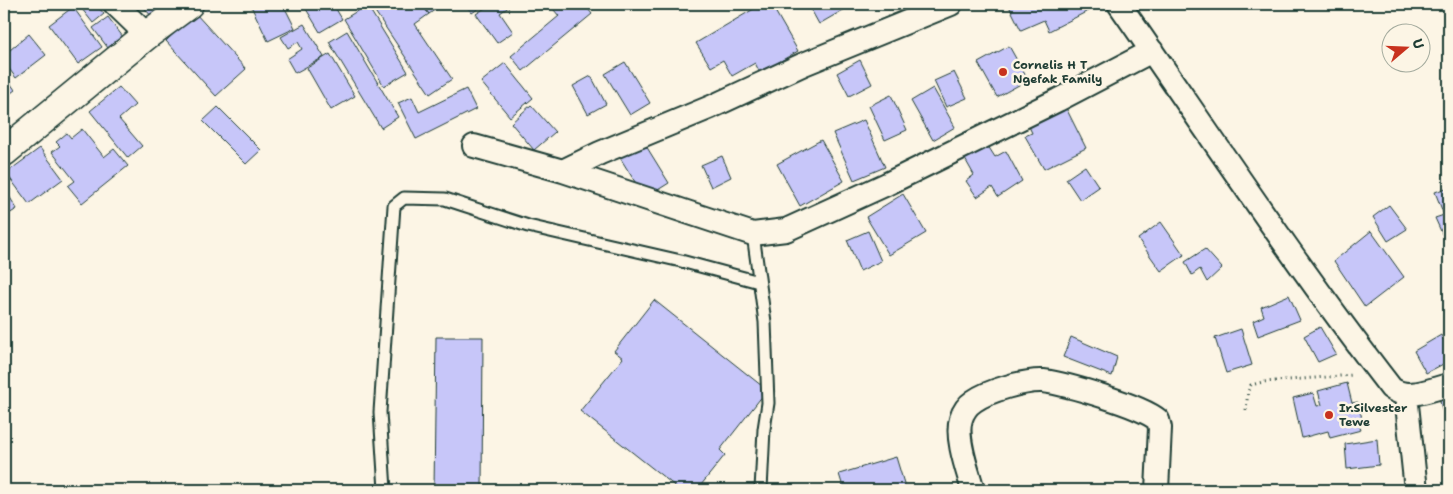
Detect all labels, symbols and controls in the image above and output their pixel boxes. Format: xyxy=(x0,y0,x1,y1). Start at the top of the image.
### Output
north arrow xyxy=(1380,22,1430,72)
text: U xyxy=(1408,36,1428,51)
place label: Cornelis H T Ngefak Family xyxy=(1013,57,1102,87)
marker: Cornelis H T Ngefak Family xyxy=(997,66,1009,78)
place label: Ir.Silvester Tewe xyxy=(1339,400,1408,430)
marker: Ir.Silvester Tewe xyxy=(1323,409,1335,421)

